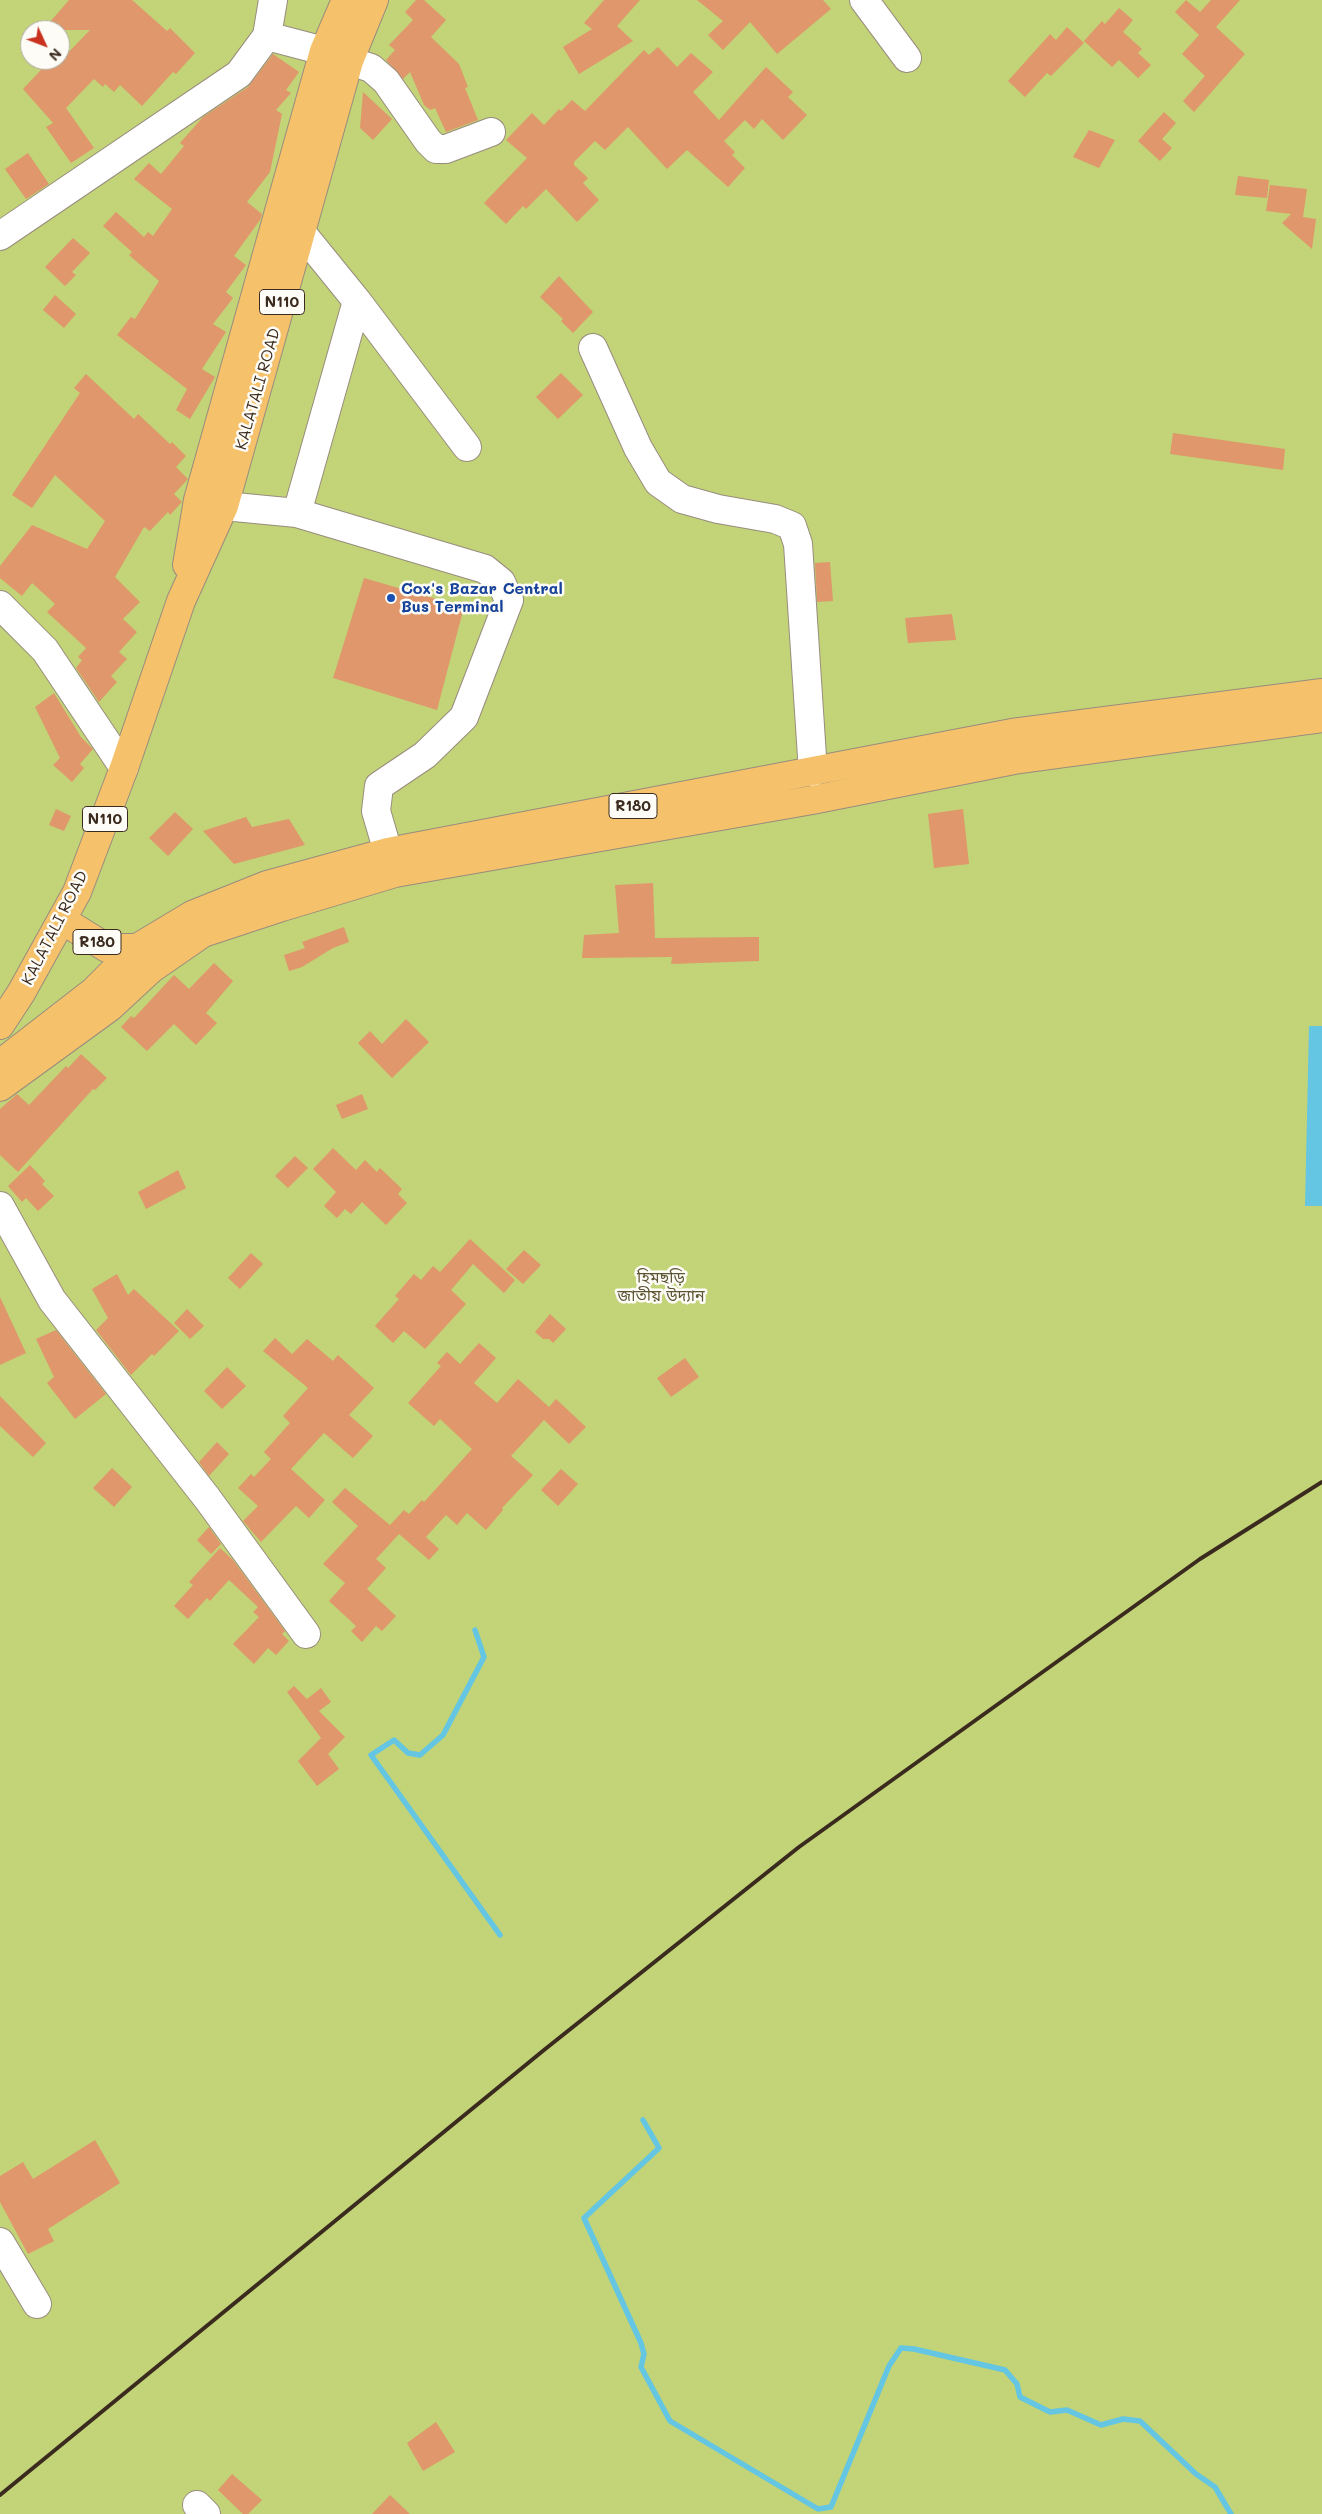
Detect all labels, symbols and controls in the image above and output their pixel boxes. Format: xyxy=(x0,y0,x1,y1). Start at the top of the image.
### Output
north arrow xyxy=(20,20,70,70)
text: N xyxy=(45,45,66,65)
road number: N110 xyxy=(260,290,304,314)
street label: KALATALI ROAD xyxy=(231,326,285,452)
place label: Cox's Bazar Central Bus Terminal xyxy=(401,579,563,617)
marker: Cox's Bazar Central Bus Terminal xyxy=(385,592,397,604)
road number: R180 xyxy=(609,794,657,818)
road number: N110 xyxy=(82,806,128,832)
street label: KALATALI ROAD xyxy=(18,868,92,988)
road number: R180 xyxy=(73,930,121,954)
park label: হিমছড়ি জাতীয় উদ্যান xyxy=(617,1268,705,1306)

